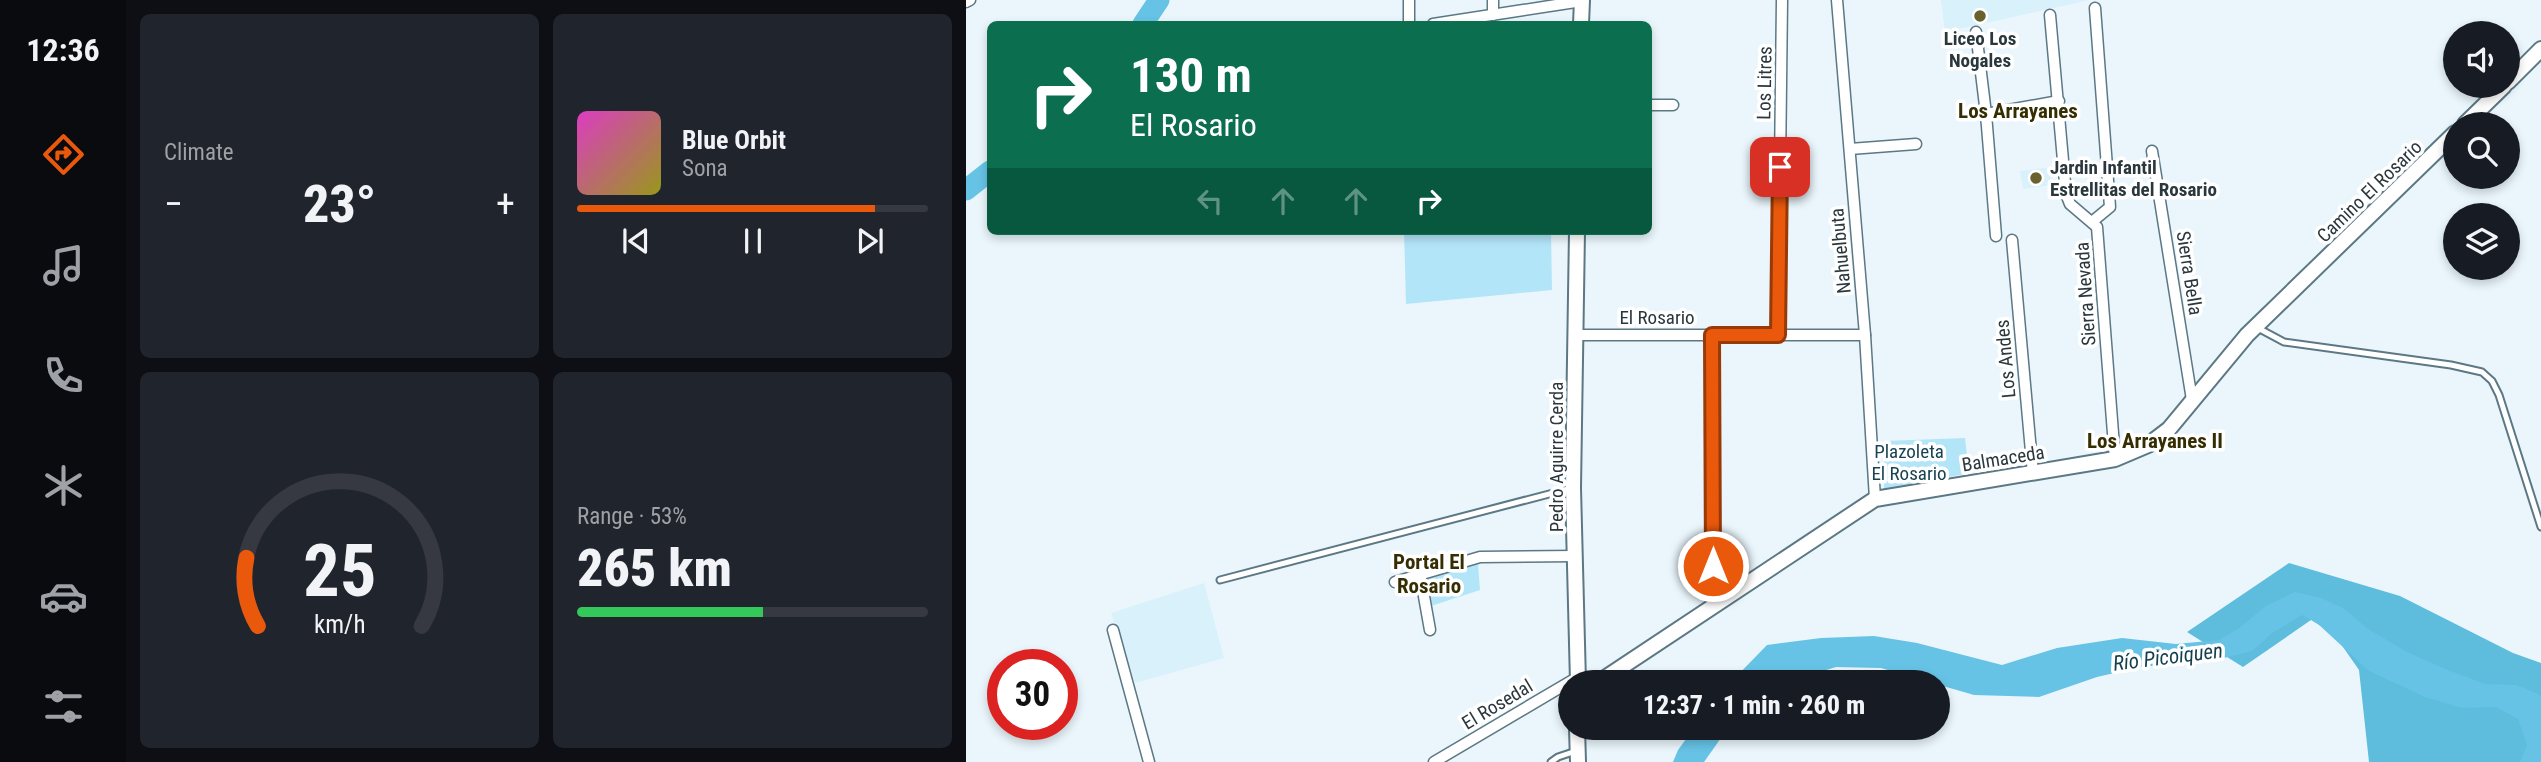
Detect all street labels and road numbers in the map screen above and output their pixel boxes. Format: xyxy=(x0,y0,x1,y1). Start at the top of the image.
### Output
street label: Los Litres xyxy=(1752,46,1777,120)
street label: Camino El Rosario xyxy=(2312,136,2427,247)
street label: Nahuelbuta xyxy=(1825,207,1856,295)
street label: Sierra Bella xyxy=(2172,229,2208,317)
street label: Sierra Nevada xyxy=(2070,241,2101,347)
street label: El Rosario xyxy=(1619,306,1695,329)
street label: Los Andes xyxy=(1991,319,2020,399)
street label: Pedro Aguirre Cerda xyxy=(1545,382,1568,532)
street label: Balmaceda xyxy=(1960,441,2046,476)
street label: El Rosedal xyxy=(1458,674,1537,734)

